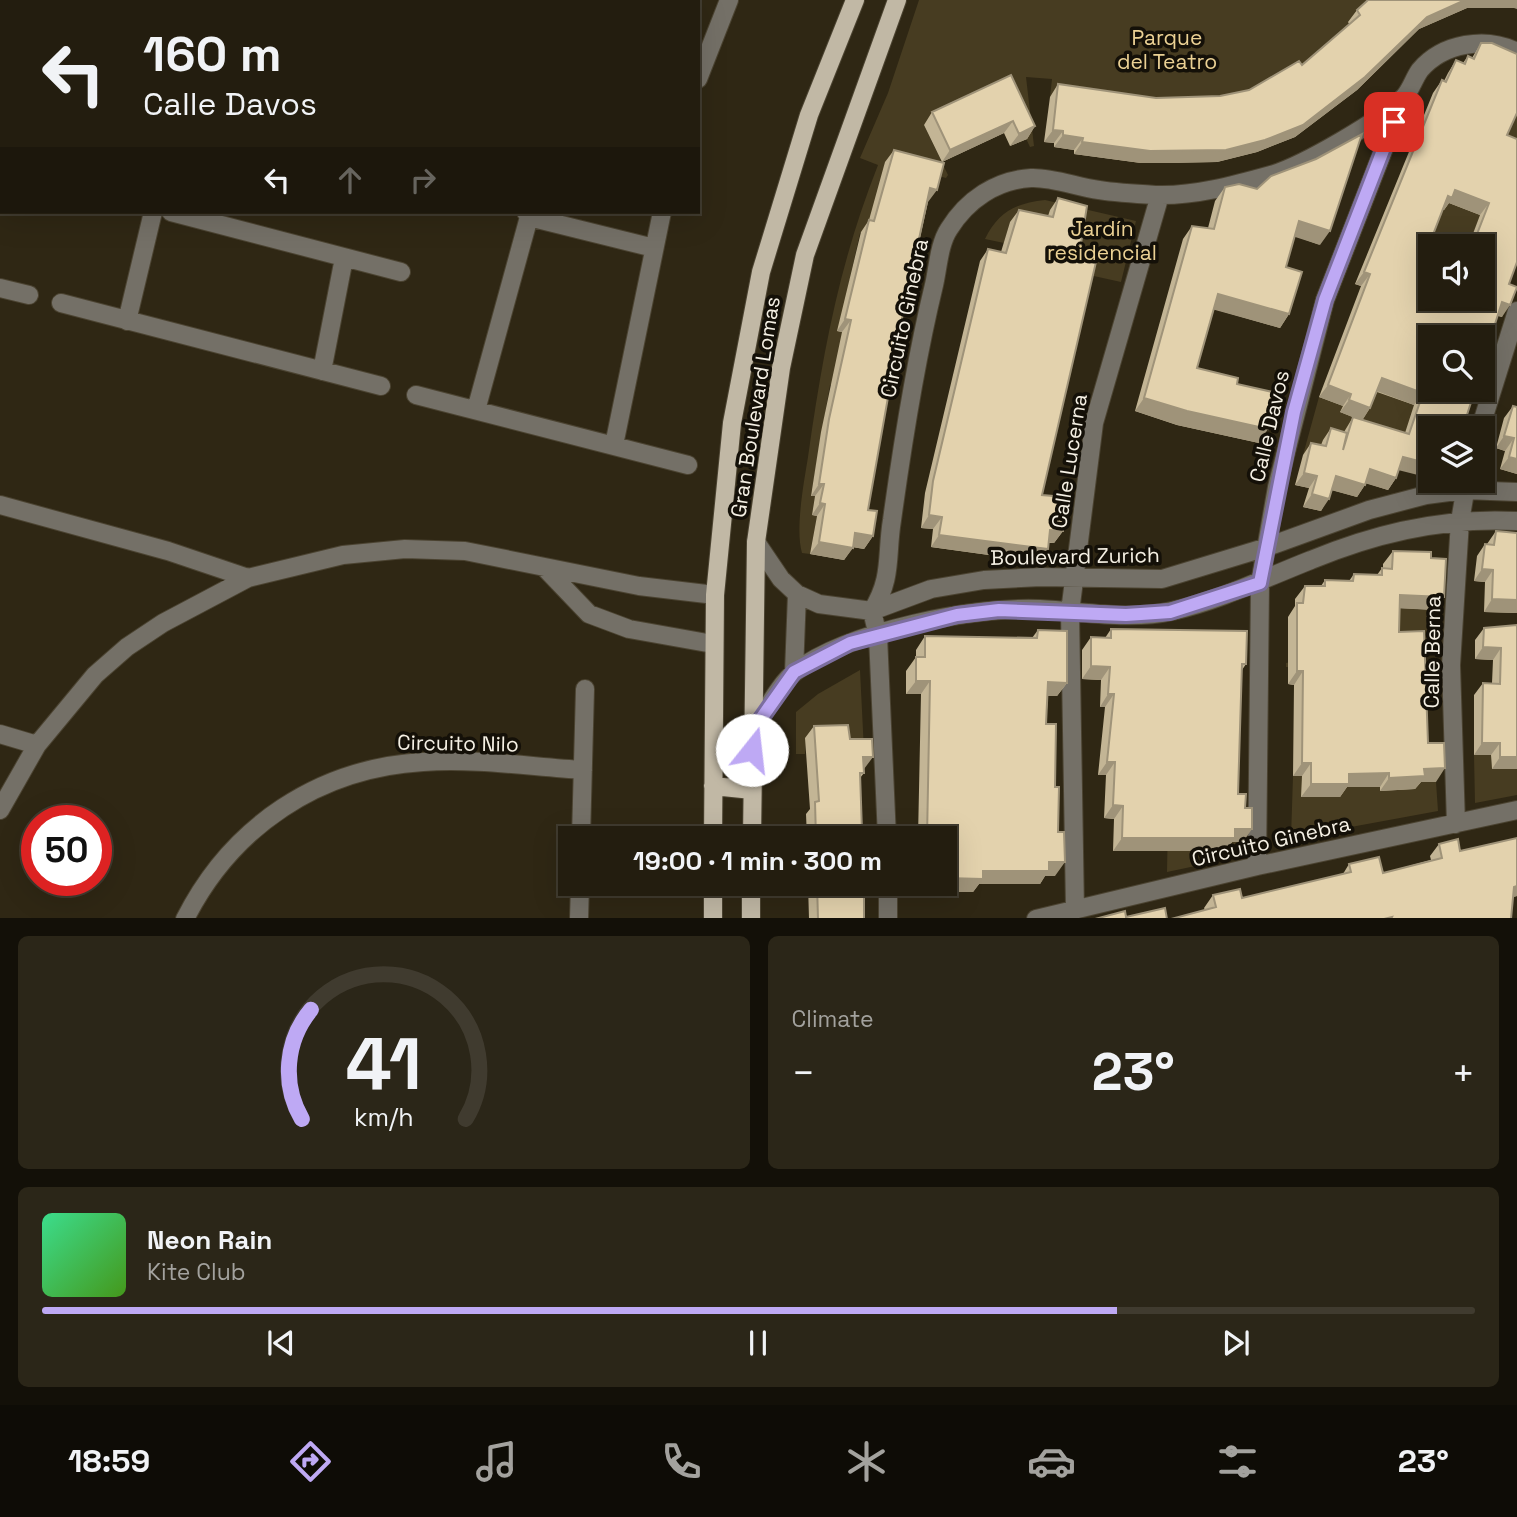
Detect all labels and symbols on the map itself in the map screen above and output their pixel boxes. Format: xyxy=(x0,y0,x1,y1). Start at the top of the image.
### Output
park label: Parque del Teatro xyxy=(1117,24,1217,75)
pin xyxy=(1364,92,1424,152)
park label: Jardín residencial xyxy=(1047,215,1157,266)
street label: Circuito Ginebra xyxy=(874,236,934,400)
street label: Gran Boulevard Lomas xyxy=(724,294,786,520)
street label: Calle Davos xyxy=(1243,367,1295,485)
street label: Calle Lucerna xyxy=(1045,392,1093,530)
street label: Boulevard Zurich xyxy=(990,541,1160,571)
street label: Calle Berna xyxy=(1418,595,1446,709)
position arrow xyxy=(715,713,789,787)
street label: Circuito Nilo xyxy=(397,728,519,758)
speed limit sign: 50 xyxy=(21,805,112,896)
street label: Circuito Ginebra xyxy=(1189,810,1353,872)

